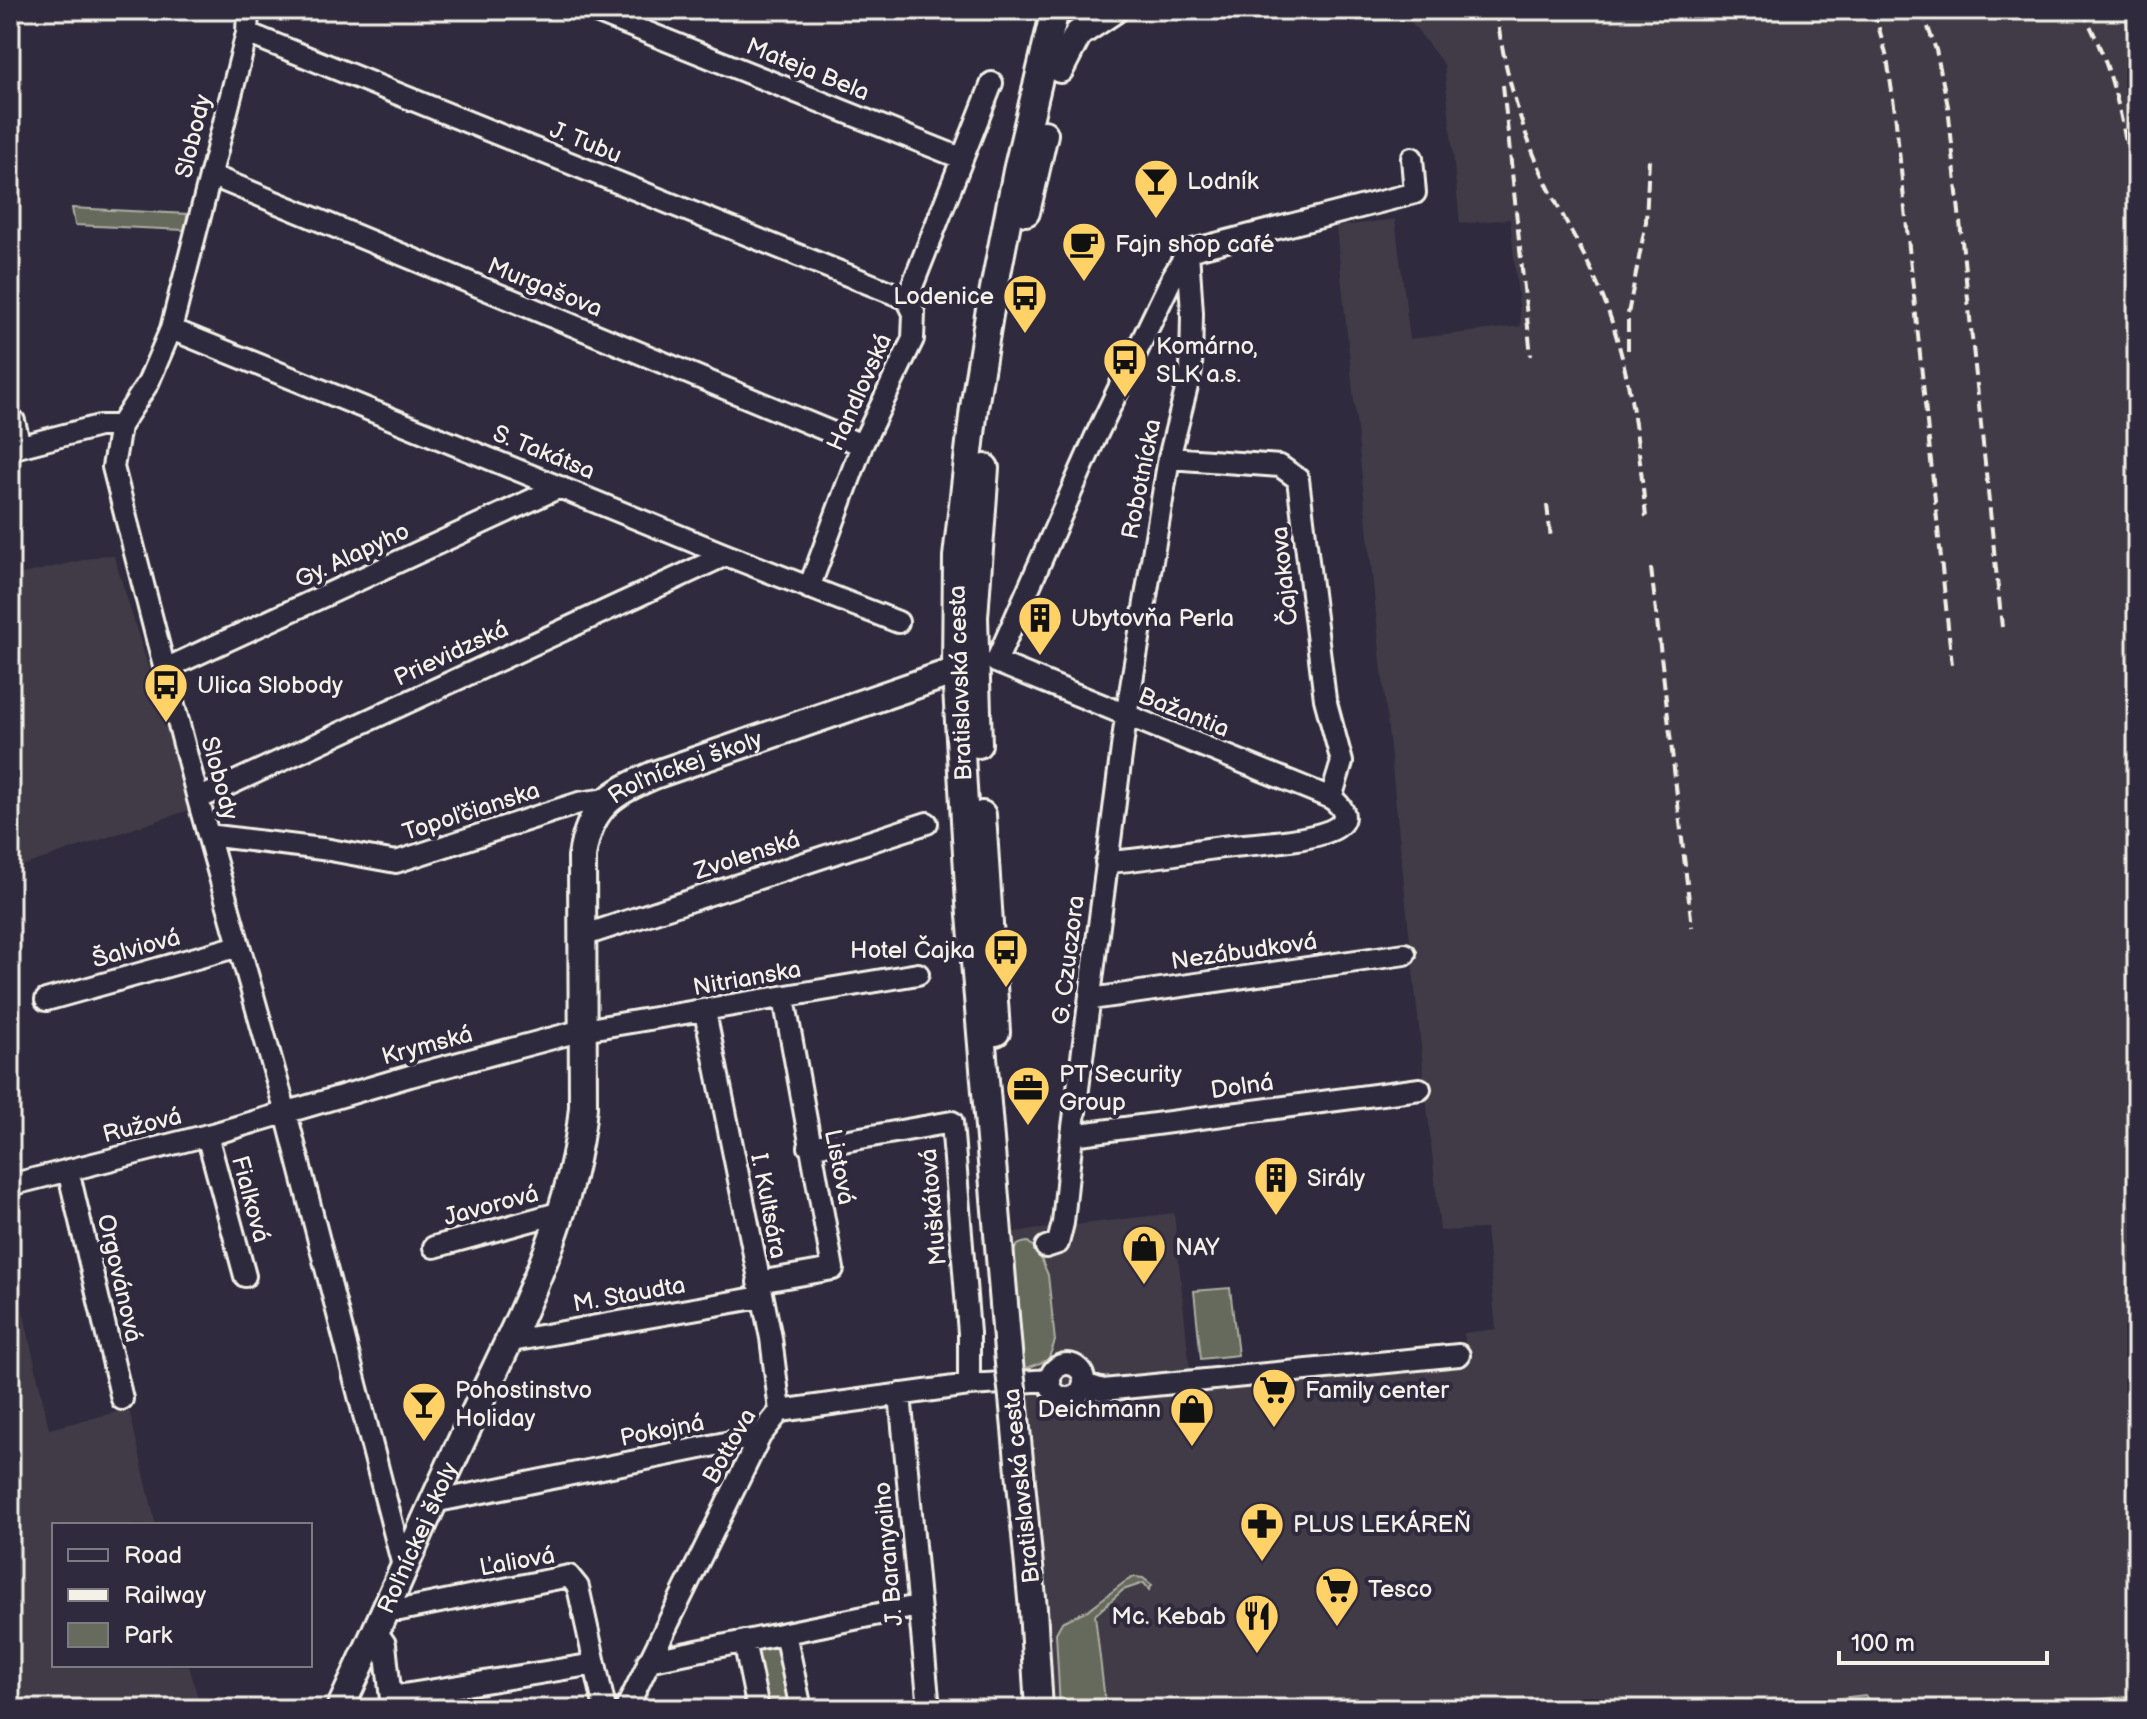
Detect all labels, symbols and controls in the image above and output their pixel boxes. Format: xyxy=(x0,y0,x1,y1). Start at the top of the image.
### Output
street label: Mateja Bela xyxy=(742,32,874,107)
street label: Slobody xyxy=(169,91,218,181)
street label: J. Tubu xyxy=(546,115,626,170)
bar icon: Lodník xyxy=(1132,157,1180,220)
place label: Lodník xyxy=(1187,167,1259,196)
cafe icon: Fajn shop café xyxy=(1060,220,1108,283)
place label: Fajn shop café xyxy=(1115,230,1274,259)
street label: Murgašova xyxy=(483,251,607,324)
bus stop icon: Lodenice xyxy=(1001,272,1049,335)
place label: Lodenice xyxy=(893,282,994,311)
street label: Handlovská xyxy=(821,329,898,455)
place label: Komárno, SLK a.s. xyxy=(1156,332,1258,389)
bus stop icon: Komárno, SLK a.s. xyxy=(1101,336,1149,399)
street label: Robotnícka xyxy=(1116,417,1167,542)
street label: S. Takátsa xyxy=(489,419,599,486)
street label: Gy. Alapyho xyxy=(290,516,414,595)
street label: Čajakova xyxy=(1264,525,1304,627)
street label: Bratislavská cesta xyxy=(943,585,978,781)
building icon: Ubytovňa Perla xyxy=(1016,594,1064,657)
place label: Ubytovňa Perla xyxy=(1071,604,1234,633)
street label: Prievidzská xyxy=(389,614,513,693)
bus stop icon: Ulica Slobody xyxy=(142,661,190,724)
place label: Ulica Slobody xyxy=(197,671,343,700)
street label: Bažantia xyxy=(1134,681,1233,744)
street label: Roľníckej školy xyxy=(603,725,766,811)
street label: Slobody xyxy=(194,733,245,823)
street label: Topoľčianska xyxy=(399,776,543,847)
street label: Zvolenská xyxy=(690,825,804,886)
street label: G. Czuczora xyxy=(1046,894,1091,1026)
street label: Šalviová xyxy=(89,923,184,974)
bus stop icon: Hotel Čajka xyxy=(982,926,1030,989)
street label: Nezábudková xyxy=(1169,927,1319,976)
place label: Hotel Čajka xyxy=(850,935,975,965)
street label: Nitrianska xyxy=(691,955,803,1002)
street label: Krymská xyxy=(379,1019,476,1072)
place label: PT Security Group xyxy=(1059,1060,1182,1117)
office icon: PT Security Group xyxy=(1004,1064,1052,1127)
street label: Dolná xyxy=(1209,1068,1275,1105)
street label: Ružová xyxy=(100,1102,185,1149)
street label: Listová xyxy=(818,1127,861,1207)
street label: Muškátová xyxy=(914,1147,953,1267)
street label: I. Kultsára xyxy=(744,1151,793,1261)
street label: Fialková xyxy=(225,1153,276,1246)
building icon: Sirály xyxy=(1252,1154,1300,1217)
place label: Sirály xyxy=(1307,1164,1365,1193)
street label: Javorová xyxy=(441,1179,542,1232)
street label: Orgovánová xyxy=(91,1211,148,1345)
shop icon: NAY xyxy=(1120,1223,1168,1286)
place label: NAY xyxy=(1175,1233,1220,1262)
street label: M. Staudta xyxy=(571,1270,687,1319)
supermarket icon: Family center xyxy=(1250,1366,1298,1429)
place label: Pohostinstvo Holiday xyxy=(455,1376,592,1433)
place label: Family center xyxy=(1305,1376,1449,1405)
bar icon: Pohostinstvo Holiday xyxy=(400,1380,448,1443)
shop icon: Deichmann xyxy=(1168,1385,1216,1448)
street label: Bratislavská cesta xyxy=(997,1387,1046,1585)
place label: Deichmann xyxy=(1037,1395,1161,1424)
street label: Bottova xyxy=(696,1403,763,1489)
street label: Pokojná xyxy=(618,1408,707,1453)
street label: Roľníckej školy xyxy=(371,1458,465,1618)
street label: J. Baranyaiho xyxy=(868,1481,909,1627)
pharmacy icon: PLUS LEKÁREŇ xyxy=(1238,1500,1286,1563)
place label: PLUS LEKÁREŇ xyxy=(1293,1509,1472,1539)
legend xyxy=(52,1523,312,1667)
text: Road xyxy=(124,1541,182,1570)
street label: Ľaliová xyxy=(477,1541,557,1582)
supermarket icon: Tesco xyxy=(1313,1565,1361,1628)
place label: Tesco xyxy=(1368,1575,1432,1604)
text: Railway xyxy=(124,1581,206,1610)
restaurant icon: Mc. Kebab xyxy=(1233,1592,1281,1655)
place label: Mc. Kebab xyxy=(1111,1602,1226,1631)
scale bar xyxy=(1839,1615,2047,1665)
text: Park xyxy=(124,1621,172,1650)
text: 100 m xyxy=(1851,1629,1915,1658)

